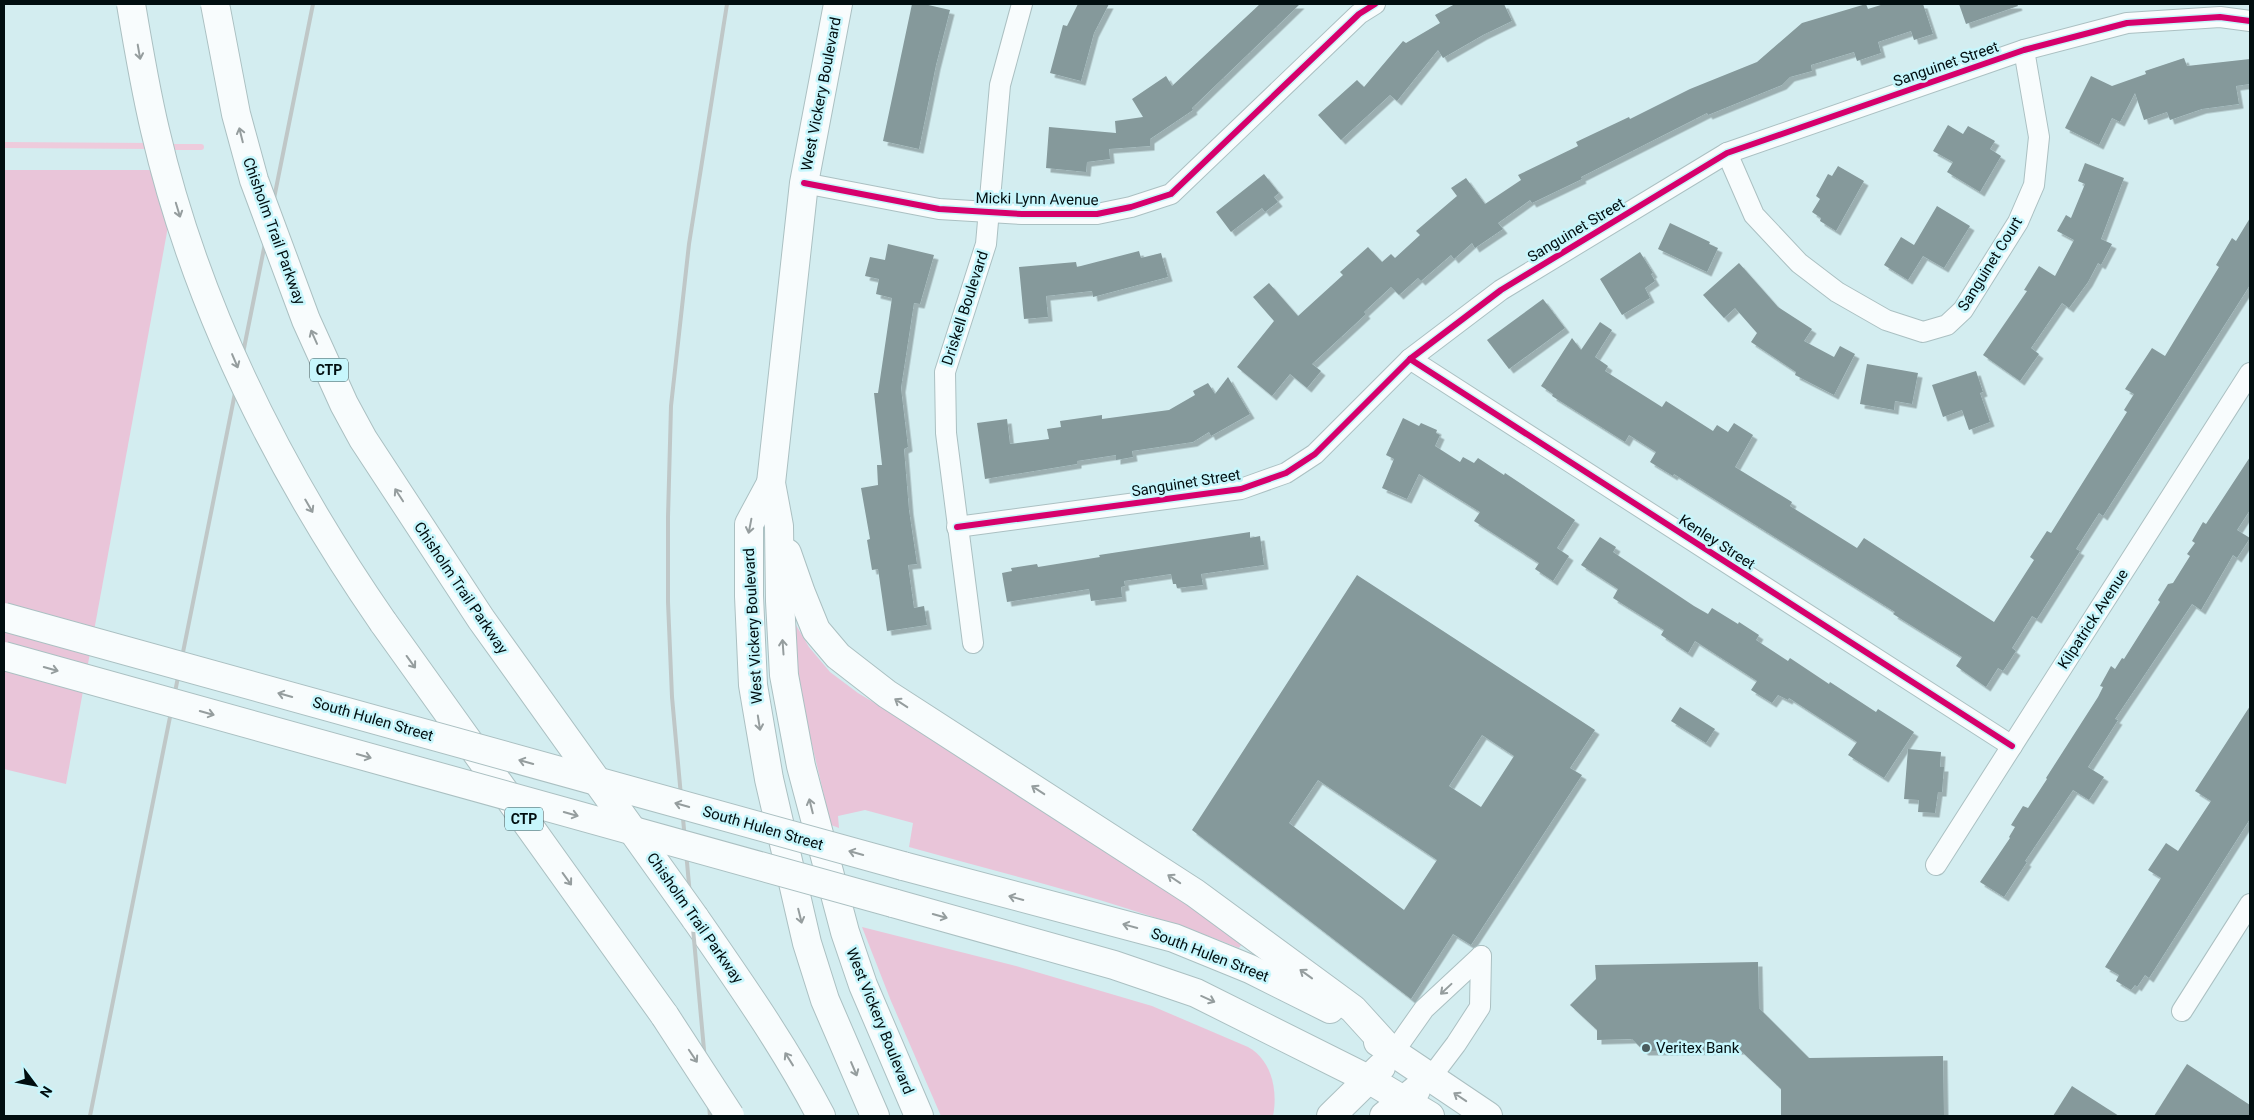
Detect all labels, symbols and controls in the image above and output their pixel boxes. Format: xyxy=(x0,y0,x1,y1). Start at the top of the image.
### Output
street label: West Vickery Boulevard xyxy=(797,16,845,172)
street label: Sanguinet Street xyxy=(1891,38,2001,90)
one-way arrow xyxy=(135,43,145,59)
one-way arrow xyxy=(236,127,246,143)
street label: Chisholm Trail Parkway xyxy=(239,155,309,307)
street label: Micki Lynn Avenue xyxy=(975,189,1099,209)
street label: Sanguinet Street xyxy=(1524,194,1628,266)
one-way arrow xyxy=(173,201,183,217)
street label: Sanguinet Court xyxy=(1954,214,2026,314)
street label: Driskell Boulevard xyxy=(938,249,992,367)
one-way arrow xyxy=(308,330,318,345)
one-way arrow xyxy=(231,353,240,368)
road number: CTP xyxy=(310,358,348,382)
street label: Sanguinet Street xyxy=(1130,465,1242,501)
one-way arrow xyxy=(394,489,404,503)
one-way arrow xyxy=(304,499,314,513)
street label: Kenley Street xyxy=(1675,511,1759,573)
one-way arrow xyxy=(745,518,755,534)
street label: Chisholm Trail Parkway xyxy=(410,519,512,657)
street label: West Vickery Boulevard xyxy=(740,547,766,705)
street label: Kilpatrick Avenue xyxy=(2054,566,2132,672)
one-way arrow xyxy=(778,639,787,655)
one-way arrow xyxy=(406,655,416,669)
one-way arrow xyxy=(42,665,58,675)
one-way arrow xyxy=(277,689,293,699)
street label: South Hulen Street xyxy=(311,693,436,745)
one-way arrow xyxy=(894,698,908,708)
one-way arrow xyxy=(199,708,215,718)
one-way arrow xyxy=(755,715,765,731)
one-way arrow xyxy=(355,752,371,762)
one-way arrow xyxy=(518,756,534,766)
one-way arrow xyxy=(1031,785,1045,795)
one-way arrow xyxy=(806,799,816,815)
one-way arrow xyxy=(675,800,691,810)
street label: South Hulen Street xyxy=(701,802,826,854)
road number: CTP xyxy=(505,808,543,831)
one-way arrow xyxy=(563,809,579,819)
one-way arrow xyxy=(848,848,864,858)
street label: Chisholm Trail Parkway xyxy=(643,849,747,987)
one-way arrow xyxy=(562,872,572,886)
one-way arrow xyxy=(1167,874,1181,884)
one-way arrow xyxy=(1009,892,1025,902)
one-way arrow xyxy=(796,908,805,924)
one-way arrow xyxy=(931,912,947,922)
one-way arrow xyxy=(1123,921,1139,930)
street label: South Hulen Street xyxy=(1149,924,1272,986)
street label: West Vickery Boulevard xyxy=(842,945,918,1097)
one-way arrow xyxy=(1299,969,1313,979)
one-way arrow xyxy=(1439,983,1452,995)
one-way arrow xyxy=(1200,994,1215,1004)
place label: Veritex Bank xyxy=(1656,1039,1740,1057)
marker: Veritex Bank xyxy=(1640,1042,1652,1054)
one-way arrow xyxy=(688,1049,698,1063)
one-way arrow xyxy=(784,1052,794,1066)
north arrow xyxy=(10,1060,60,1110)
one-way arrow xyxy=(850,1061,859,1076)
text: N xyxy=(37,1083,55,1100)
one-way arrow xyxy=(1453,1092,1467,1102)

